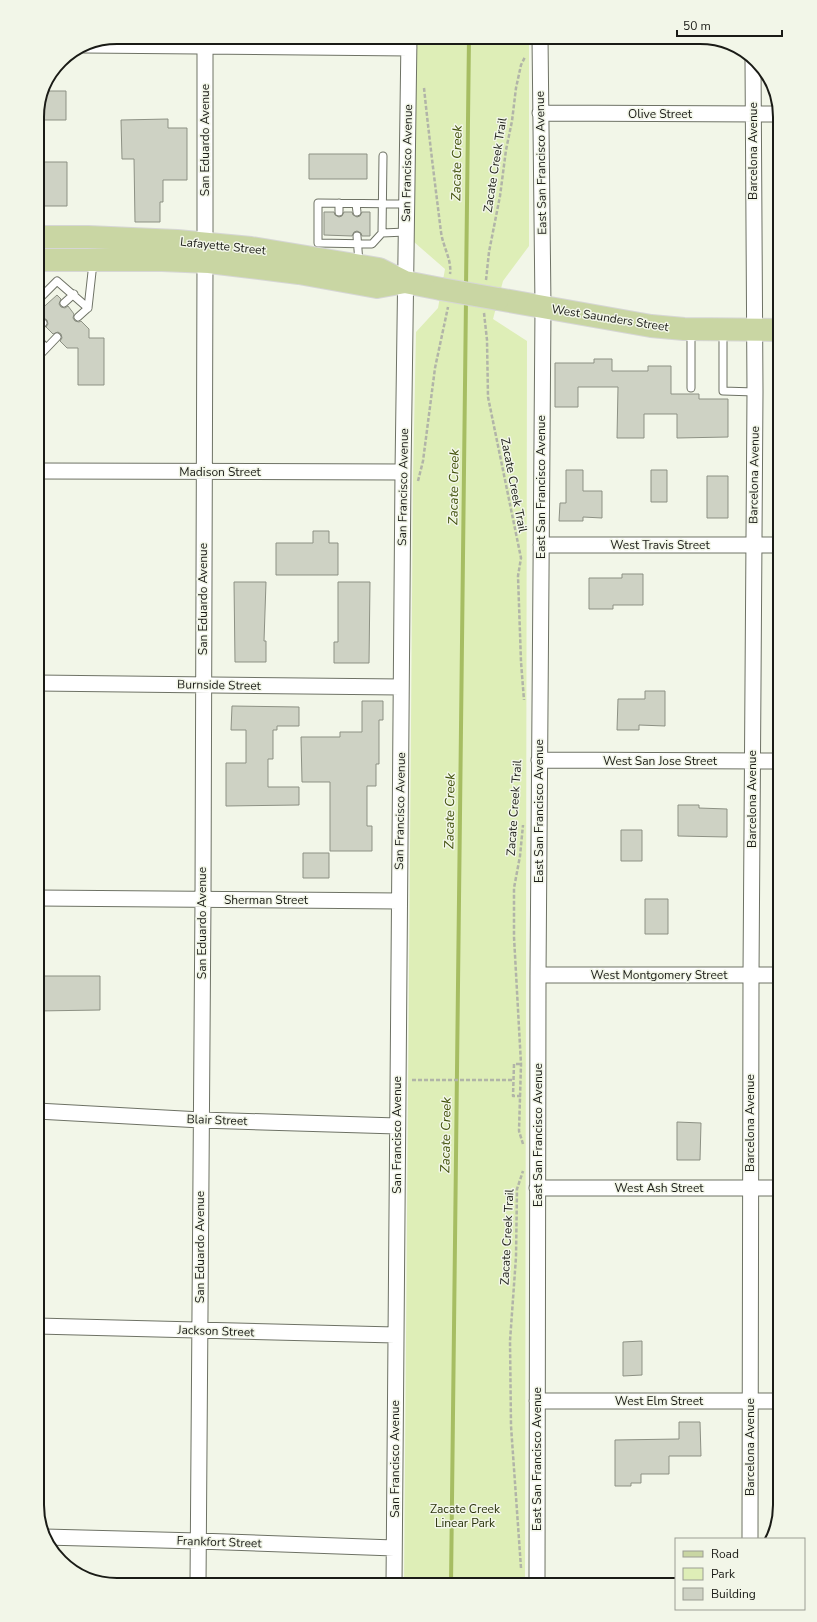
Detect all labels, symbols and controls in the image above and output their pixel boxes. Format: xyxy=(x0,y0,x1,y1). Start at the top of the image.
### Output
scale bar xyxy=(677,12,782,38)
text: 50 m xyxy=(683,18,711,34)
street label: San Eduardo Avenue xyxy=(197,84,213,196)
street label: East San Francisco Avenue xyxy=(532,91,550,235)
street label: Barcelona Avenue xyxy=(745,102,761,200)
street label: San Francisco Avenue xyxy=(398,104,416,222)
street label: Olive Street xyxy=(628,106,693,122)
street label: Zacate Creek Trail xyxy=(480,116,510,214)
water label: Zacate Creek xyxy=(447,125,467,201)
street label: Lafayette Street xyxy=(179,234,267,259)
street label: West Saunders Street xyxy=(550,301,671,335)
street label: East San Francisco Avenue xyxy=(533,415,549,559)
street label: Barcelona Avenue xyxy=(745,426,763,524)
street label: San Francisco Avenue xyxy=(394,428,412,546)
street label: Zacate Creek Trail xyxy=(497,436,531,534)
water label: Zacate Creek xyxy=(444,449,464,525)
street label: Madison Street xyxy=(179,464,262,480)
street label: West Travis Street xyxy=(610,537,710,553)
street label: San Eduardo Avenue xyxy=(195,543,211,655)
street label: Burnside Street xyxy=(177,676,262,694)
street label: East San Francisco Avenue xyxy=(531,739,547,883)
street label: Barcelona Avenue xyxy=(744,750,760,848)
street label: San Francisco Avenue xyxy=(391,752,409,870)
street label: West San Jose Street xyxy=(603,753,718,769)
street label: Zacate Creek Trail xyxy=(503,759,525,857)
water label: Zacate Creek xyxy=(440,773,460,849)
street label: San Eduardo Avenue xyxy=(194,867,210,979)
street label: Sherman Street xyxy=(224,892,309,908)
street label: West Montgomery Street xyxy=(591,967,728,983)
street label: East San Francisco Avenue xyxy=(530,1063,546,1207)
street label: Barcelona Avenue xyxy=(742,1074,758,1172)
street label: San Francisco Avenue xyxy=(389,1076,405,1194)
water label: Zacate Creek xyxy=(436,1097,456,1173)
street label: Blair Street xyxy=(186,1111,249,1129)
street label: West Ash Street xyxy=(615,1180,704,1196)
street label: Zacate Creek Trail xyxy=(496,1188,518,1285)
street label: San Eduardo Avenue xyxy=(192,1191,208,1303)
street label: Jackson Street xyxy=(176,1322,255,1340)
street label: East San Francisco Avenue xyxy=(529,1387,545,1531)
street label: West Elm Street xyxy=(615,1393,704,1409)
street label: Barcelona Avenue xyxy=(742,1398,758,1496)
street label: San Francisco Avenue xyxy=(387,1400,403,1518)
park label: Zacate Creek Linear Park xyxy=(430,1501,501,1531)
street label: Frankfort Street xyxy=(176,1533,263,1552)
legend xyxy=(675,1538,805,1610)
text: Road xyxy=(711,1546,739,1562)
text: Park xyxy=(711,1566,736,1582)
text: Building xyxy=(711,1586,756,1602)

